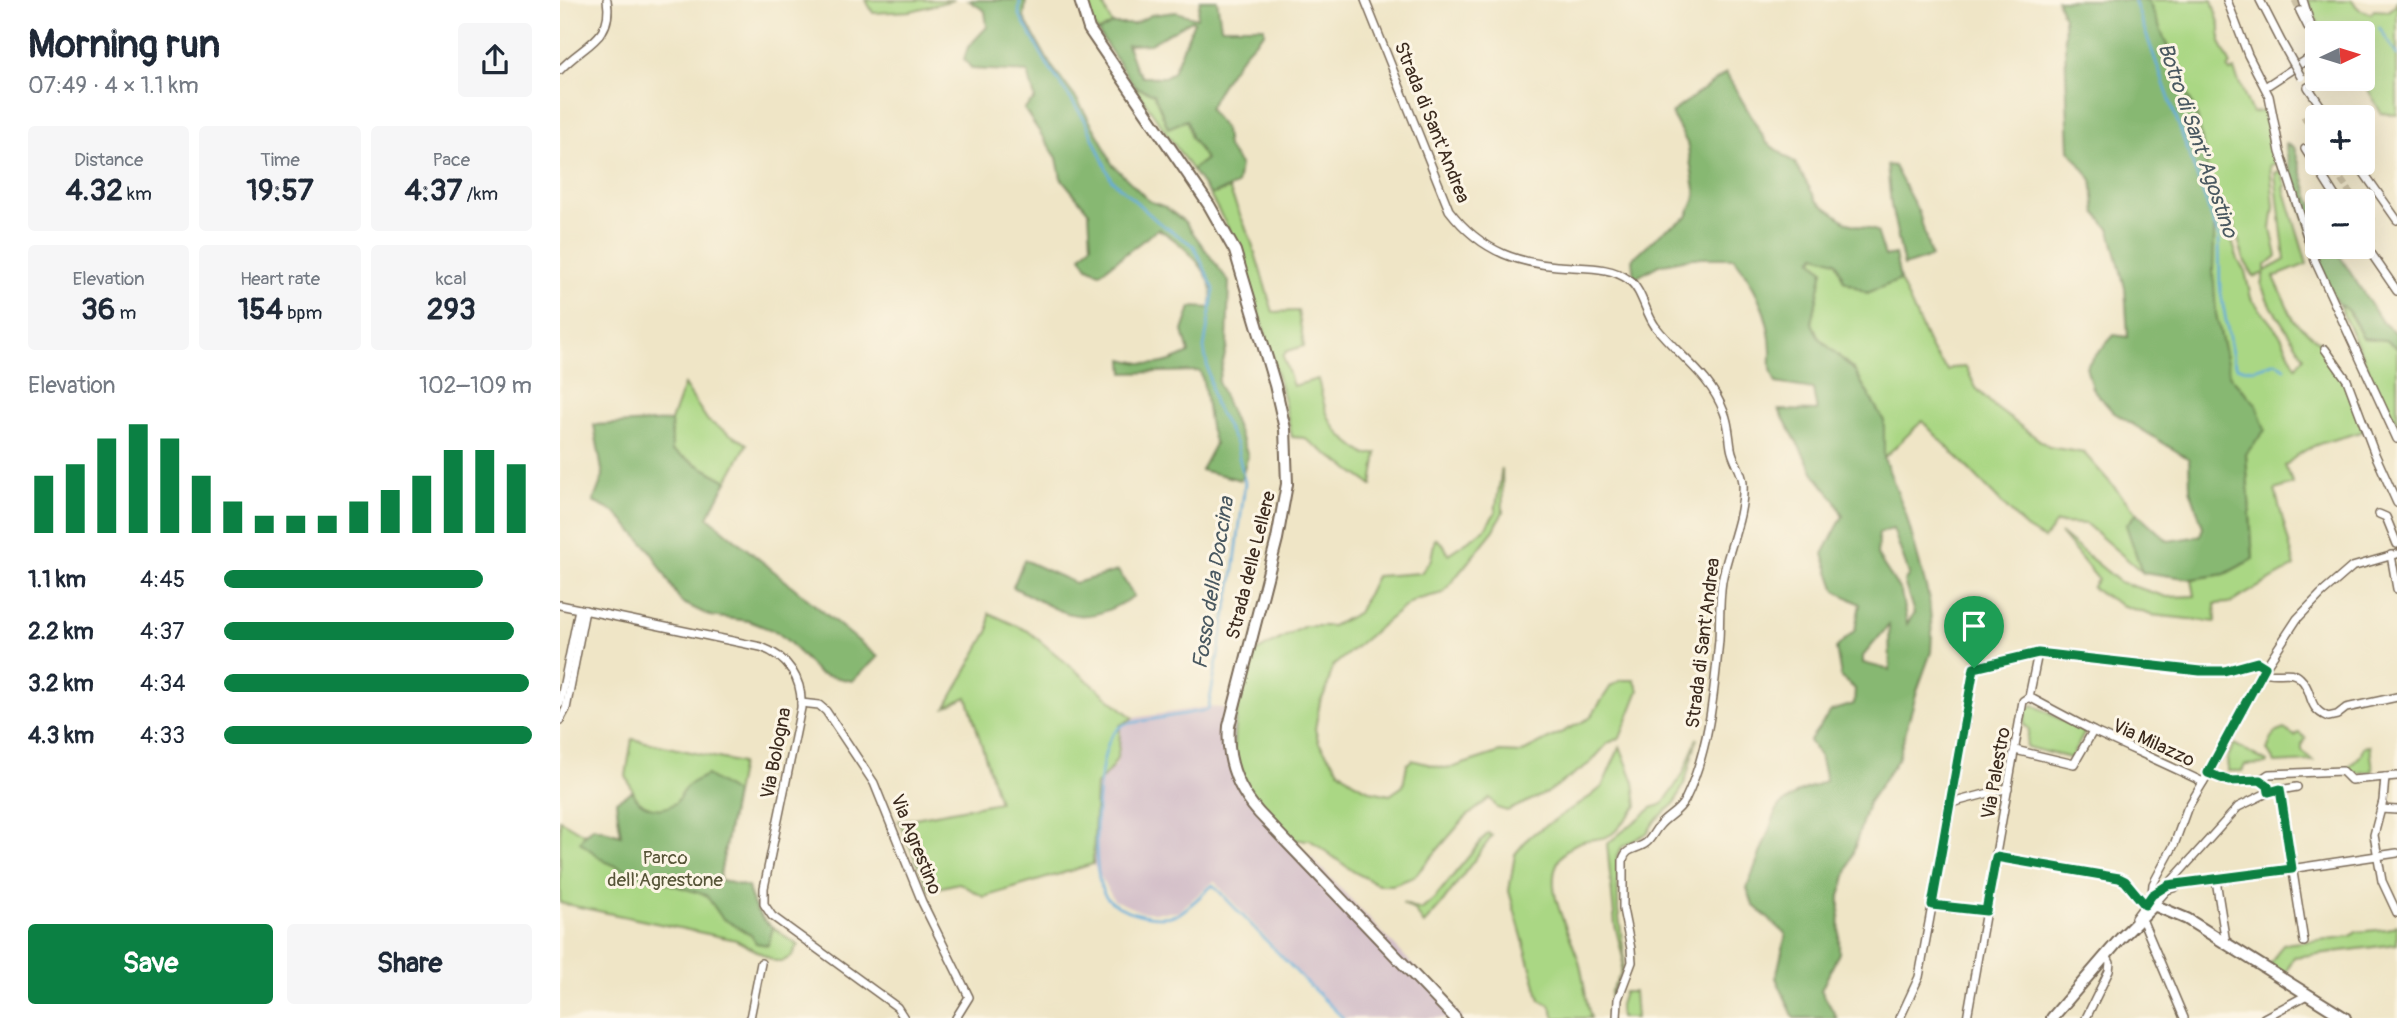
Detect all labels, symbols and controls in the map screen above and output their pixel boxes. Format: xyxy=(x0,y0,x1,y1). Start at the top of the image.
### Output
text: Morning run xyxy=(28,21,220,69)
north arrow xyxy=(2305,21,2375,91)
map controls xyxy=(2305,21,2375,259)
button: share xyxy=(458,23,532,97)
street label: Strada di Sant'Andrea xyxy=(1389,38,1475,207)
water label: Botro di Sant' Agostino xyxy=(2152,39,2244,243)
text: 07:49 · 4 × 1.1 km xyxy=(28,71,199,100)
button: + xyxy=(2305,105,2375,175)
text: Distance xyxy=(74,148,143,172)
text: Time xyxy=(260,148,300,172)
text: Pace xyxy=(433,148,470,172)
text: 4.32 xyxy=(65,172,123,209)
text: 19:57 xyxy=(246,172,314,209)
text: 4:37 xyxy=(404,172,462,209)
text: km xyxy=(123,182,152,206)
text: /km xyxy=(462,182,498,206)
button: − xyxy=(2305,189,2375,259)
text: Elevation xyxy=(72,267,145,291)
text: Heart rate xyxy=(240,267,320,291)
text: kcal xyxy=(436,267,467,291)
text: 36 xyxy=(81,291,115,328)
text: 154 xyxy=(238,291,283,328)
text: 293 xyxy=(427,291,476,328)
text: m xyxy=(115,301,136,325)
text: bpm xyxy=(283,301,322,325)
text: Elevation xyxy=(28,371,116,400)
text: 102–109 m xyxy=(419,371,532,400)
street label: Strada delle Lellere xyxy=(1221,488,1281,642)
water label: Fosso della Doccina xyxy=(1187,494,1241,671)
street label: Strada di Sant'Andrea xyxy=(1681,556,1725,730)
text: 1.1 km xyxy=(28,565,86,594)
text: 4:45 xyxy=(140,565,185,594)
pin xyxy=(1944,596,2004,668)
icon: arrive xyxy=(1955,607,1993,645)
text: 2.2 km xyxy=(28,617,94,646)
text: 4:37 xyxy=(140,617,184,646)
text: 3.2 km xyxy=(28,669,94,698)
text: 4:34 xyxy=(140,669,186,698)
street label: Via Bologna xyxy=(755,705,797,801)
street label: Via Milazzo xyxy=(2109,713,2199,772)
text: 4.3 km xyxy=(28,721,94,750)
text: 4:33 xyxy=(140,721,185,750)
street label: Via Palestro xyxy=(1976,725,2016,821)
street label: Via Agrestino xyxy=(885,791,947,898)
park label: Parco dell'Agrestone xyxy=(607,846,723,892)
button: Save xyxy=(28,924,273,1004)
button: Share xyxy=(287,924,532,1004)

